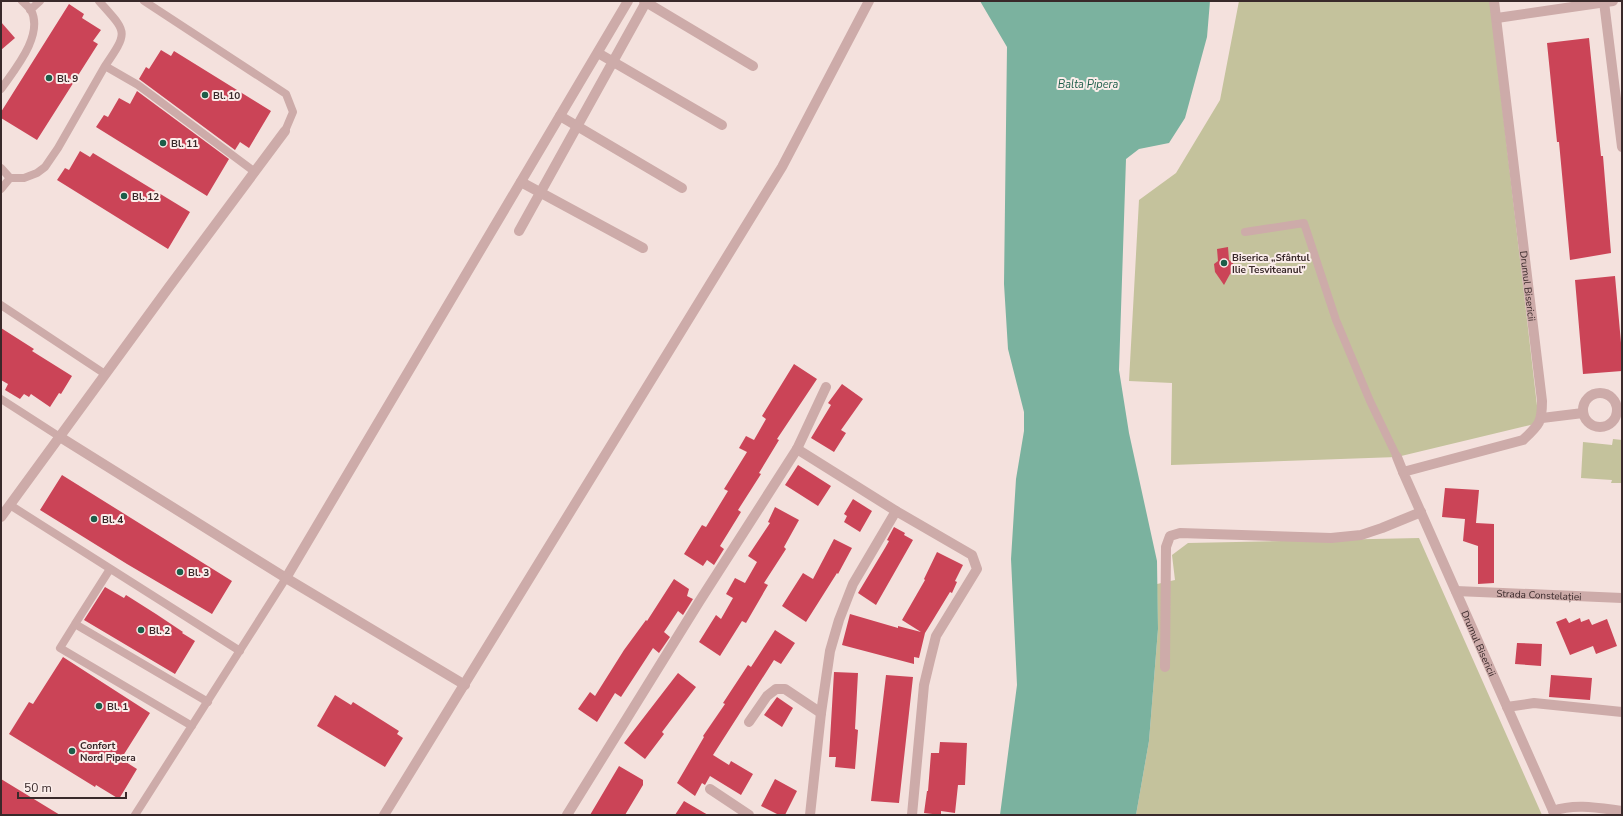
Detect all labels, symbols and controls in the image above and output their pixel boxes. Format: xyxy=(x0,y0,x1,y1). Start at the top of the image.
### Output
place label: Bl. 9 xyxy=(57,72,78,86)
marker: Bl. 9 xyxy=(44,73,54,83)
water label: Balta Pipera xyxy=(1058,77,1118,92)
place label: Bl. 10 xyxy=(213,89,240,103)
marker: Bl. 10 xyxy=(200,90,210,100)
place label: Bl. 11 xyxy=(171,137,198,151)
marker: Bl. 11 xyxy=(158,138,168,148)
place label: Bl. 12 xyxy=(132,190,159,204)
marker: Bl. 12 xyxy=(119,191,129,201)
street label: Drumul Bisericii xyxy=(1516,250,1538,322)
place label: Biserica „Sfântul Ilie Tesviteanul” xyxy=(1232,251,1310,277)
marker: Biserica „Sfântul Ilie Tesviteanul” xyxy=(1219,258,1229,268)
place label: Bl. 4 xyxy=(102,513,123,527)
marker: Bl. 4 xyxy=(89,514,99,524)
place label: Bl. 3 xyxy=(188,566,209,580)
marker: Bl. 3 xyxy=(175,567,185,577)
street label: Strada Constelației xyxy=(1496,587,1582,604)
street label: Drumul Bisericii xyxy=(1457,608,1499,679)
place label: Bl. 2 xyxy=(149,624,170,638)
marker: Bl. 2 xyxy=(136,625,146,635)
place label: Bl. 1 xyxy=(107,700,128,714)
marker: Bl. 1 xyxy=(94,701,104,711)
place label: Confort Nord Pipera xyxy=(80,739,136,765)
marker: Confort Nord Pipera xyxy=(67,746,77,756)
scale bar xyxy=(18,774,126,800)
text: 50 m xyxy=(24,780,52,796)

